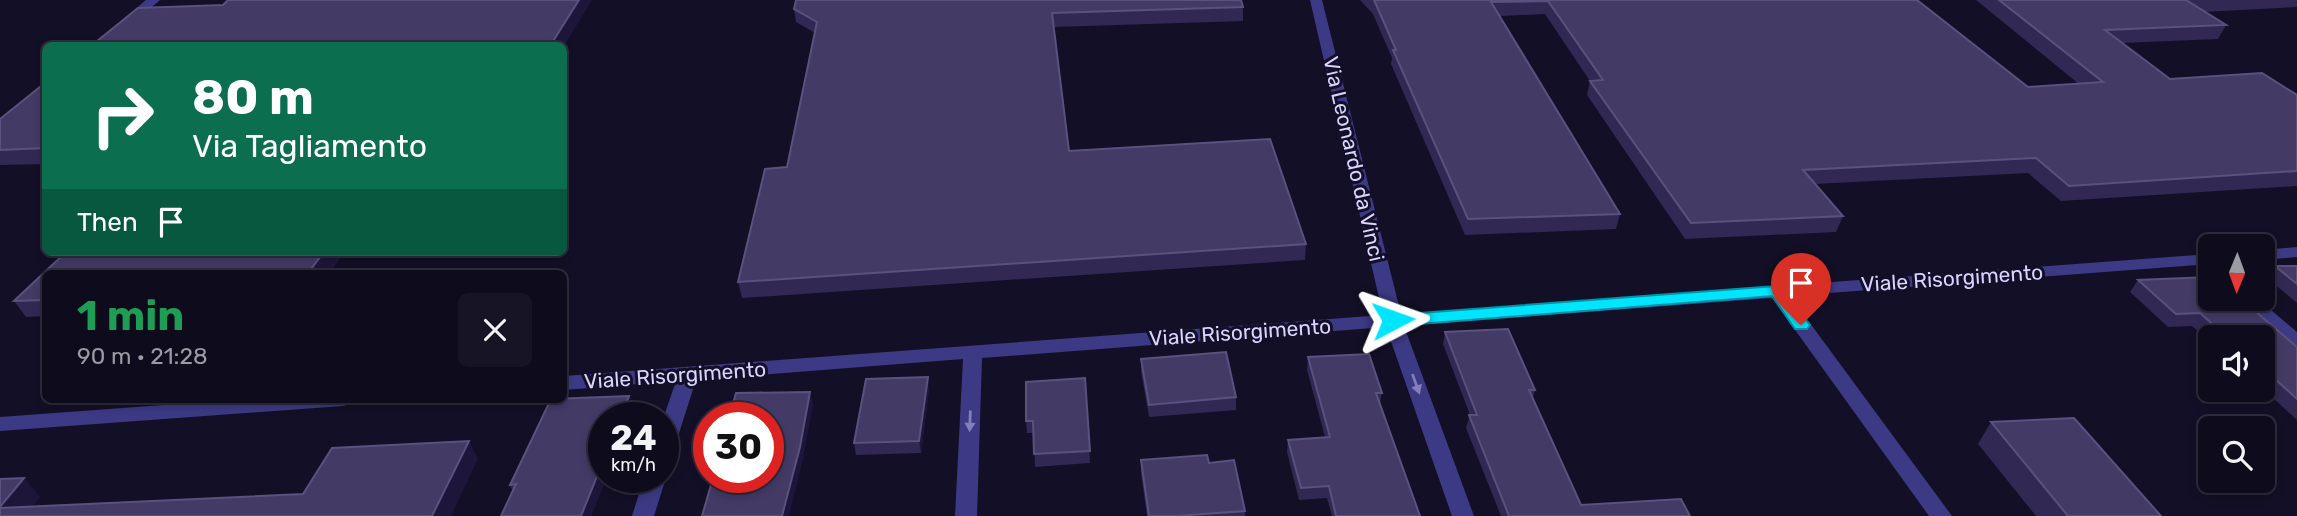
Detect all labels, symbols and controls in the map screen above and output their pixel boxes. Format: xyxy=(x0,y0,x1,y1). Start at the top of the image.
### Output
street label: Via Leonardo da Vinci xyxy=(1318,54,1390,264)
text: 80 m xyxy=(192,68,314,126)
icon: right xyxy=(77,70,168,161)
text: Via Tagliamento xyxy=(192,127,427,165)
icon: arrive xyxy=(152,203,190,241)
text: Then xyxy=(77,207,138,238)
north arrow xyxy=(2198,234,2275,312)
map controls xyxy=(2198,234,2275,493)
pin xyxy=(1771,253,1831,325)
street label: Viale Risorgimento xyxy=(1860,259,2044,297)
icon: arrive xyxy=(1782,264,1820,302)
position arrow xyxy=(1356,283,1430,357)
text: 1 min xyxy=(77,291,184,341)
button: close xyxy=(458,293,532,367)
street label: Viale Risorgimento xyxy=(1148,313,1332,351)
button: sound xyxy=(2198,325,2275,402)
text: 90 m · 21:28 xyxy=(77,342,208,370)
street label: Viale Risorgimento xyxy=(583,356,767,394)
one-way arrow xyxy=(1411,374,1422,395)
speed limit sign: 30 xyxy=(693,402,784,493)
one-way arrow xyxy=(964,410,975,432)
button: search xyxy=(2198,416,2275,493)
text: 24 xyxy=(610,417,657,459)
text: km/h xyxy=(611,454,656,476)

